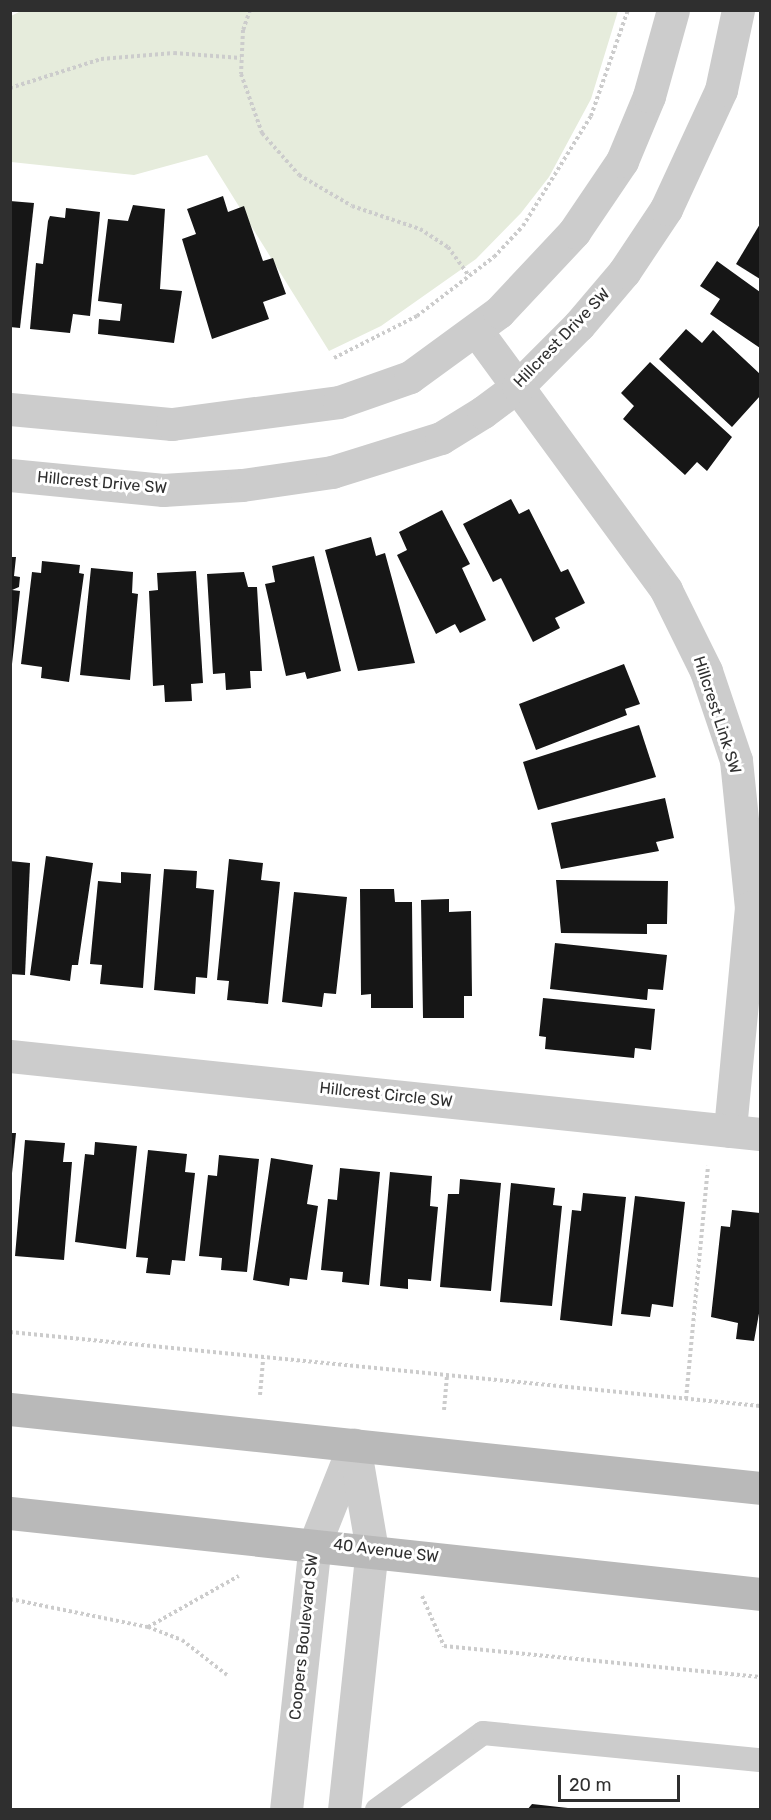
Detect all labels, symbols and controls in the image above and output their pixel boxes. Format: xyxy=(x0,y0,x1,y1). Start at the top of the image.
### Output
street label: Hillcrest Drive SW xyxy=(510,285,614,391)
street label: Hillcrest Drive SW xyxy=(36,468,168,498)
street label: Hillcrest Link SW xyxy=(689,654,745,776)
street label: Hillcrest Circle SW xyxy=(318,1078,454,1112)
street label: 40 Avenue SW xyxy=(332,1535,440,1567)
street label: Coopers Boulevard SW xyxy=(286,1553,322,1721)
scale bar xyxy=(561,1763,682,1801)
text: 20 m xyxy=(569,1774,611,1796)

